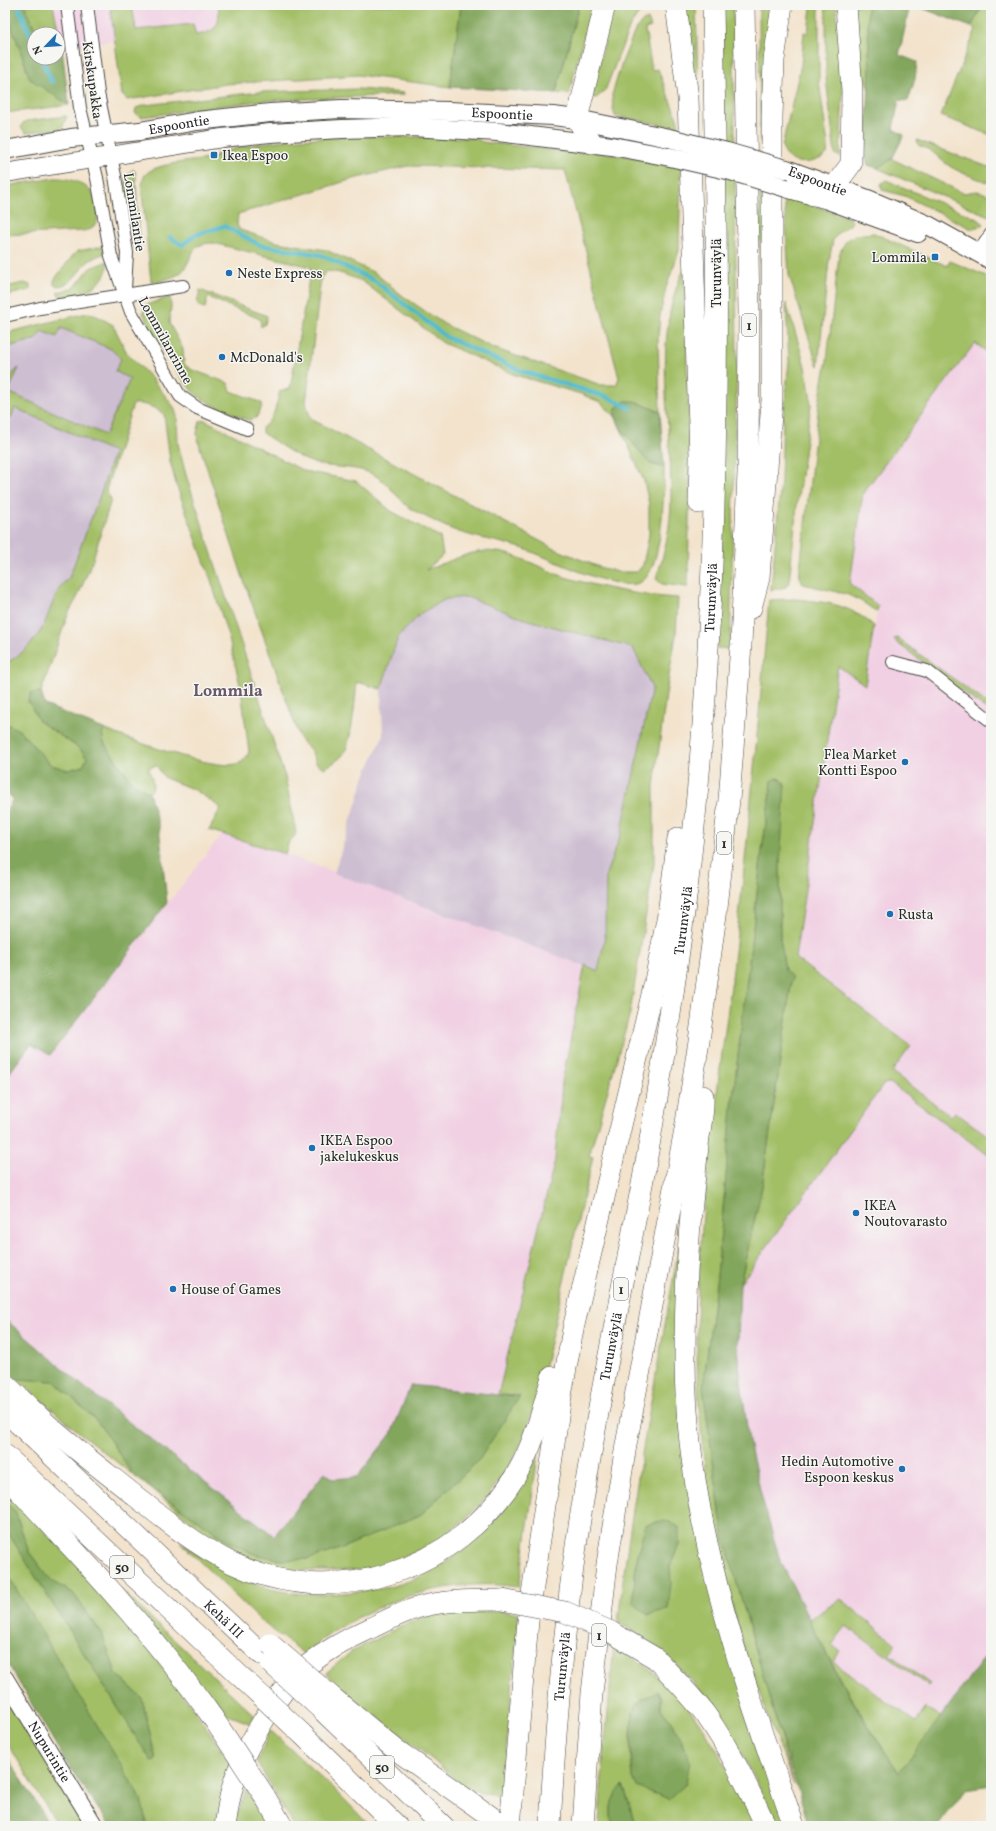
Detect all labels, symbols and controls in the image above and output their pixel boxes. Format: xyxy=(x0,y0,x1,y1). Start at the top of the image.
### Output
north arrow xyxy=(26,26,66,66)
street label: Kirskupakka xyxy=(77,40,106,120)
text: N xyxy=(30,43,47,56)
street label: Espoontie xyxy=(471,104,534,126)
street label: Espoontie xyxy=(147,112,211,140)
place label: Ikea Espoo xyxy=(222,147,288,166)
marker: Ikea Espoo xyxy=(209,150,219,160)
street label: Espoontie xyxy=(785,163,850,202)
street label: Lommilantie xyxy=(118,171,149,253)
street label: Turunväylä xyxy=(708,238,727,308)
place label: Lommila xyxy=(872,249,927,268)
marker: Lommila xyxy=(930,252,940,262)
place label: Neste Express xyxy=(237,265,322,284)
marker: Neste Express xyxy=(224,268,234,278)
street label: Lommilanrinne xyxy=(133,294,197,388)
road number: 1 xyxy=(742,314,756,336)
place label: McDonald's xyxy=(230,349,303,368)
marker: McDonald's xyxy=(217,352,227,362)
street label: Turunväylä xyxy=(701,563,723,633)
district label: Lommila xyxy=(193,681,263,703)
place label: Flea Market Kontti Espoo xyxy=(818,746,897,781)
marker: Flea Market Kontti Espoo xyxy=(900,757,910,767)
road number: 1 xyxy=(717,832,731,854)
street label: Turunväylä xyxy=(670,885,698,957)
place label: Rusta xyxy=(898,906,933,925)
marker: Rusta xyxy=(885,909,895,919)
place label: IKEA Espoo jakelukeskus xyxy=(320,1132,399,1167)
marker: IKEA Espoo jakelukeskus xyxy=(307,1143,317,1153)
place label: IKEA Noutovarasto xyxy=(864,1197,947,1232)
marker: IKEA Noutovarasto xyxy=(851,1208,861,1218)
road number: 1 xyxy=(614,1278,628,1300)
place label: House of Games xyxy=(181,1281,281,1300)
marker: House of Games xyxy=(168,1284,178,1294)
street label: Turunväylä xyxy=(596,1311,628,1383)
place label: Hedin Automotive Espoon keskus xyxy=(781,1453,894,1488)
marker: Hedin Automotive Espoon keskus xyxy=(897,1464,907,1474)
road number: 50 xyxy=(110,1556,134,1578)
street label: Kehä III xyxy=(199,1596,247,1644)
road number: 1 xyxy=(592,1624,606,1646)
street label: Turunväylä xyxy=(551,1631,576,1702)
street label: Nupurintie xyxy=(22,1718,74,1787)
road number: 50 xyxy=(370,1756,394,1778)

